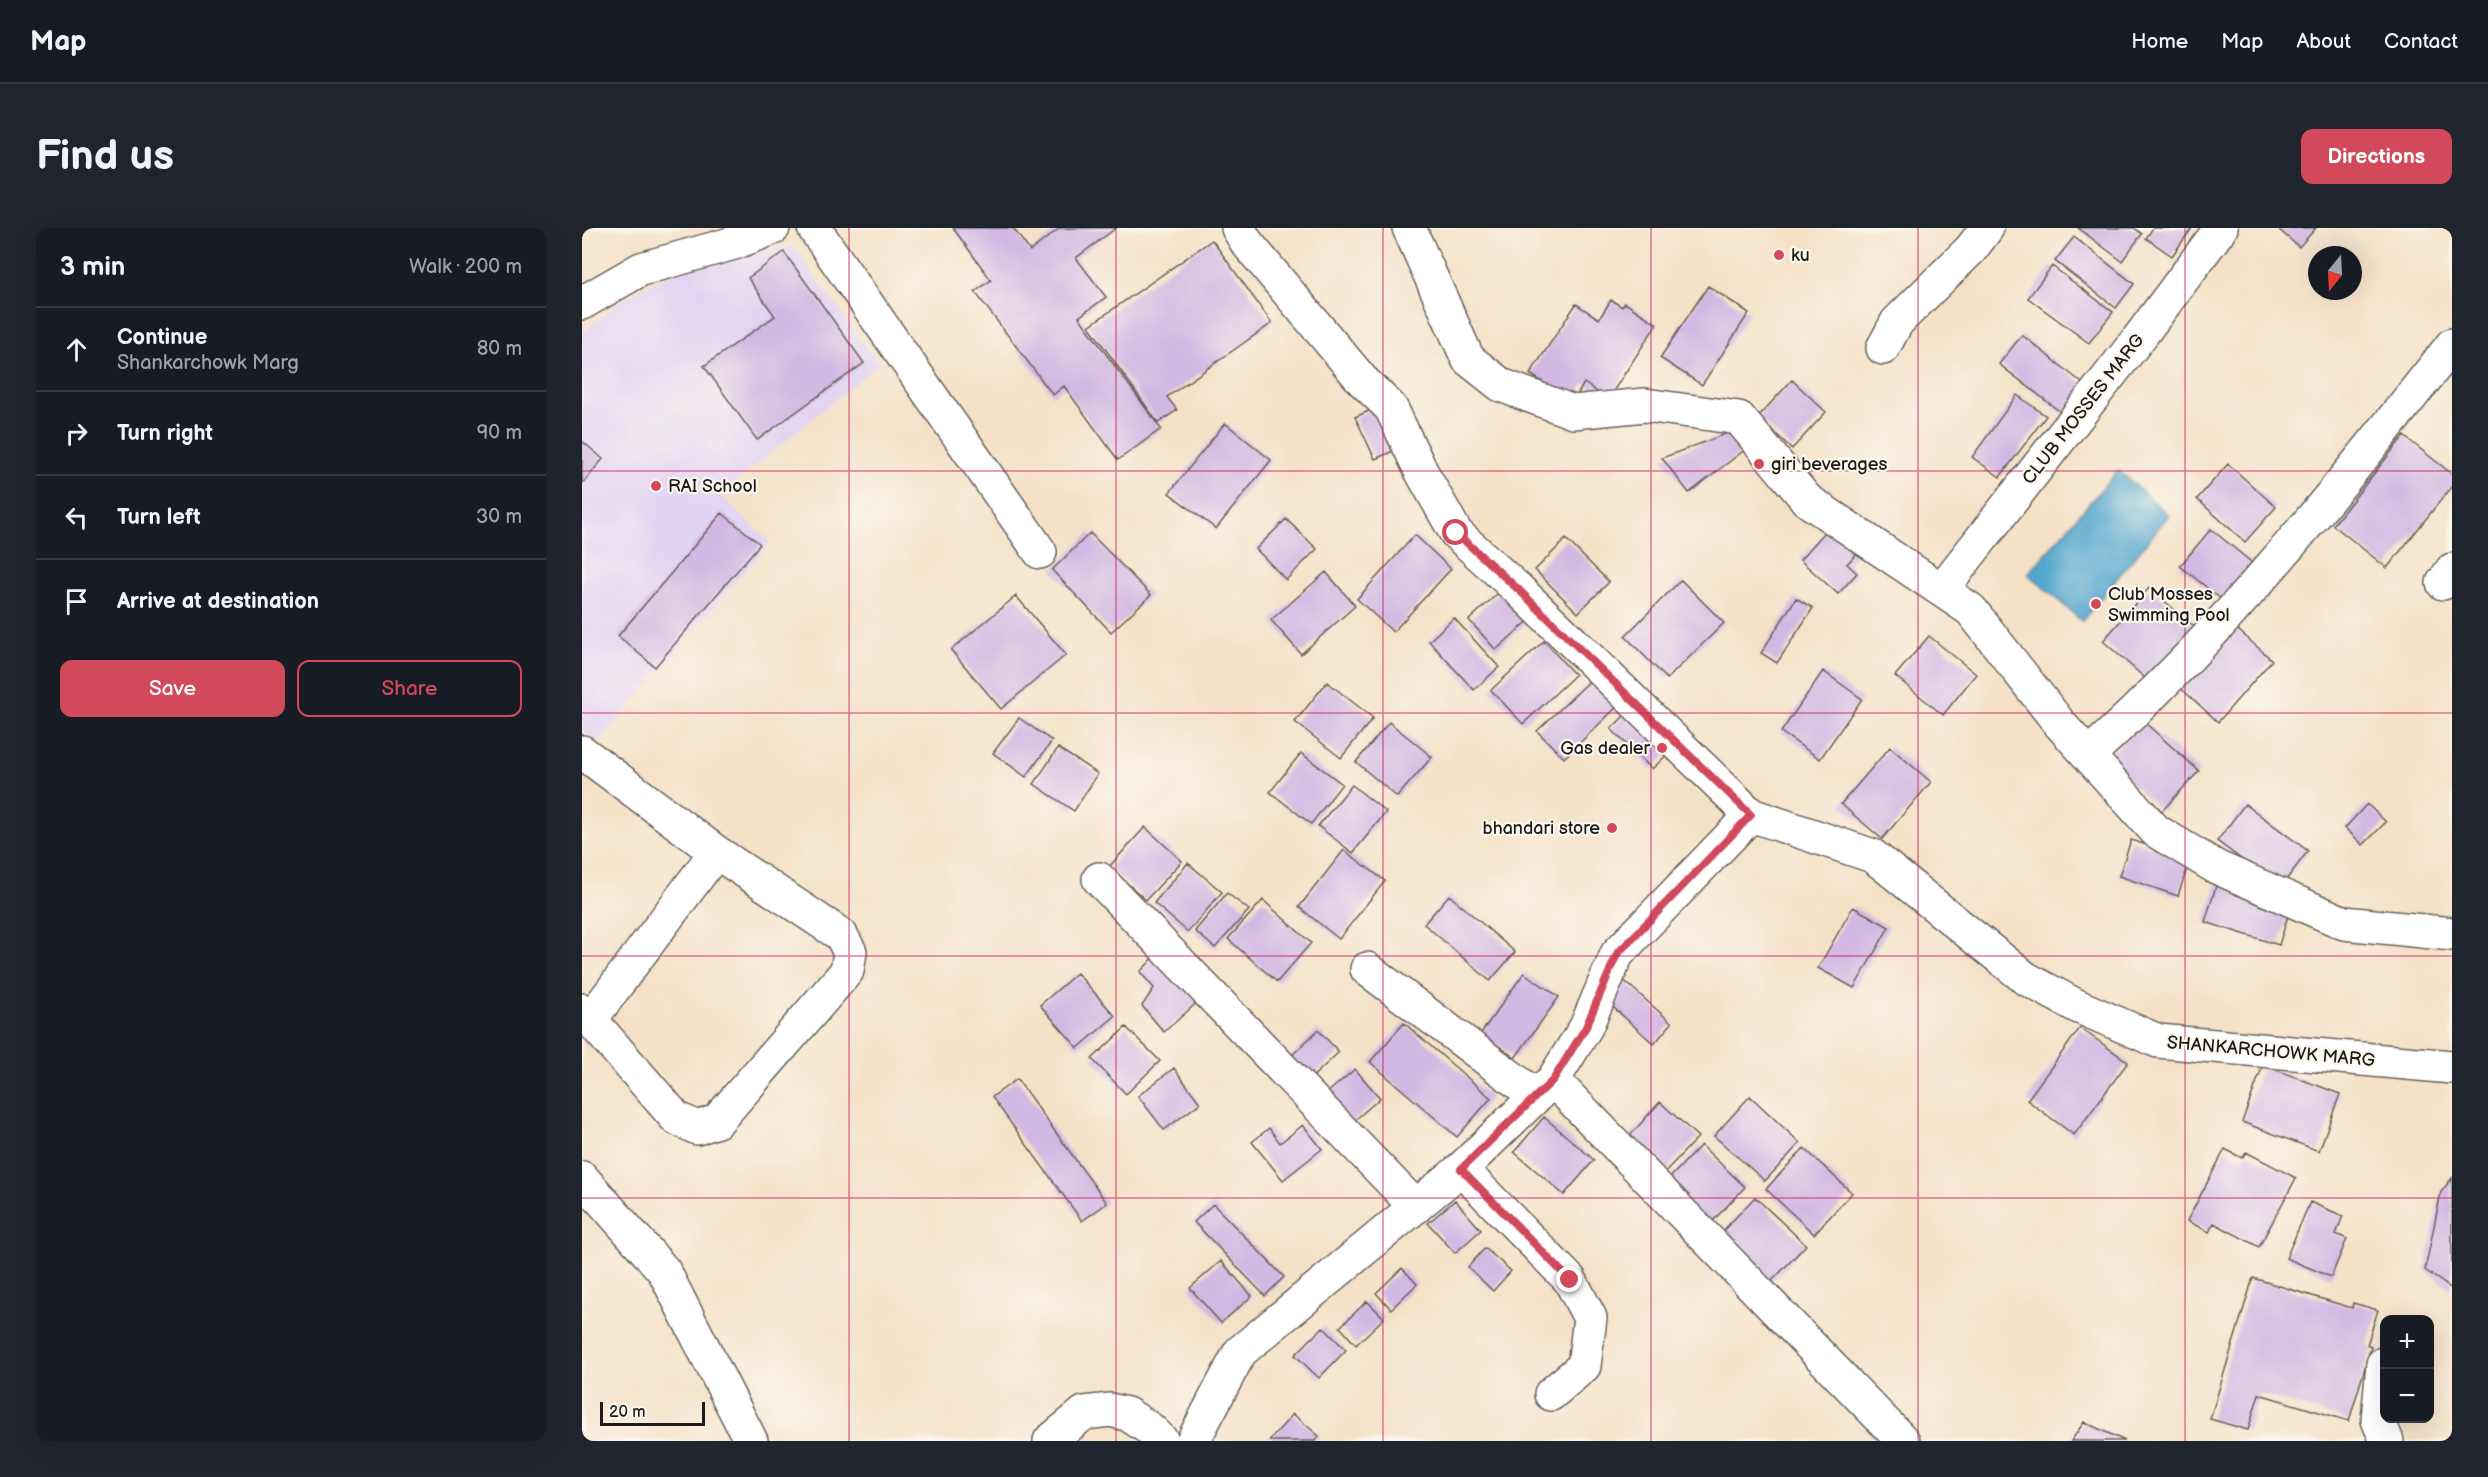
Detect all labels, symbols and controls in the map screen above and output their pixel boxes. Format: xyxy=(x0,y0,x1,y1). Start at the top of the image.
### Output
text: Map xyxy=(30,25,86,58)
text: Home xyxy=(2131,29,2188,54)
text: Map xyxy=(2221,29,2263,54)
text: About xyxy=(2296,29,2351,54)
text: Contact xyxy=(2384,29,2458,54)
button: Directions xyxy=(2301,129,2452,184)
text: Find us xyxy=(36,131,174,182)
place label: ku xyxy=(1791,245,1810,266)
north arrow xyxy=(2308,246,2362,300)
marker: ku xyxy=(1772,248,1786,262)
text: 3 min xyxy=(60,252,125,283)
text: Walk · 200 m xyxy=(409,255,522,279)
text: Continue xyxy=(117,324,207,351)
street label: CLUB MOSSES MARG xyxy=(2018,330,2149,489)
icon: ahead xyxy=(60,333,93,366)
text: 80 m xyxy=(477,337,522,361)
text: Shankarchowk Marg xyxy=(117,351,299,375)
icon: right xyxy=(60,417,93,450)
text: Turn right xyxy=(117,420,213,447)
text: 90 m xyxy=(477,421,522,445)
place label: giri beverages xyxy=(1771,454,1887,475)
marker: giri beverages xyxy=(1752,457,1766,471)
place label: RAI School xyxy=(668,476,757,497)
marker: RAI School xyxy=(649,479,663,493)
icon: left xyxy=(60,501,93,534)
text: Turn left xyxy=(117,504,201,531)
text: 30 m xyxy=(476,505,522,529)
route start xyxy=(1442,519,1468,545)
place label: Club Mosses Swimming Pool xyxy=(2108,584,2230,626)
icon: arrive xyxy=(60,585,93,618)
text: Arrive at destination xyxy=(117,588,319,615)
marker: Club Mosses Swimming Pool xyxy=(2089,597,2103,611)
button: Save xyxy=(60,660,285,717)
button: Share xyxy=(297,660,522,717)
place label: Gas dealer xyxy=(1560,738,1650,759)
marker: Gas dealer xyxy=(1655,741,1669,755)
place label: bhandari store xyxy=(1483,818,1600,839)
marker: bhandari store xyxy=(1605,821,1619,835)
street label: SHANKARCHOWK MARG xyxy=(2166,1032,2376,1071)
route end xyxy=(1556,1266,1582,1292)
map controls xyxy=(2380,1315,2434,1423)
button: + xyxy=(2380,1315,2434,1369)
button: − xyxy=(2380,1369,2434,1423)
scale bar xyxy=(600,1399,705,1426)
text: 20 m xyxy=(609,1403,645,1422)

